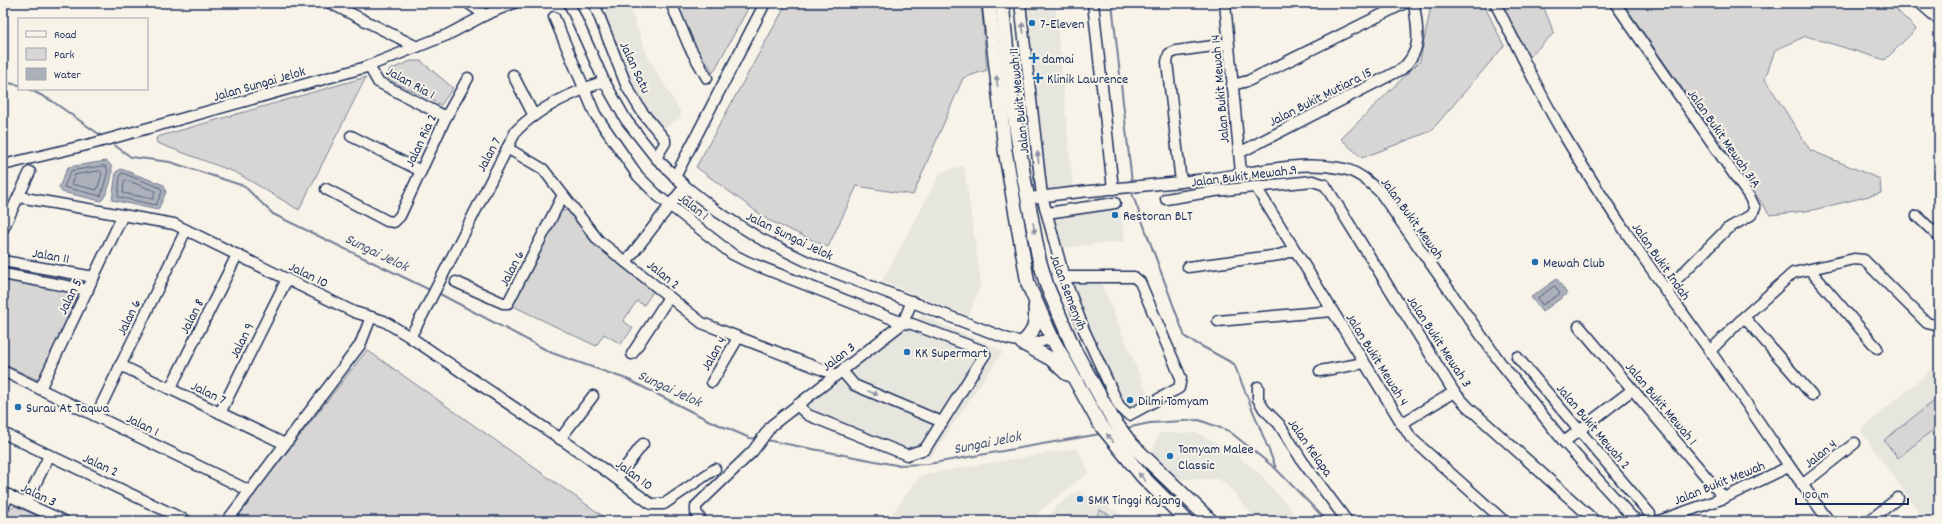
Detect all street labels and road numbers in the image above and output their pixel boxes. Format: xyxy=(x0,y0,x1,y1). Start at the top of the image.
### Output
street label: Jalan Bukit Mewah 14 xyxy=(1206,34,1236,144)
street label: Jalan Satu xyxy=(613,39,655,97)
street label: Jalan Bukit Mewah 11 xyxy=(1004,47,1035,155)
street label: Jalan Sungai Jelok xyxy=(211,62,308,108)
street label: Jalan Ria 1 xyxy=(382,62,438,105)
street label: Jalan Bukit Mutiara 15 xyxy=(1266,63,1376,132)
street label: Jalan Bukit Mewah 31A xyxy=(1682,85,1765,193)
street label: Jalan Ria 2 xyxy=(401,111,443,171)
street label: Jalan 7 xyxy=(472,134,507,176)
street label: Jalan Bukit Mewah 9 xyxy=(1190,161,1298,193)
street label: Jalan Bukit Mewah xyxy=(1375,174,1448,264)
street label: Jalan 1 xyxy=(673,189,712,226)
street label: Jalan Sungai Jelok xyxy=(742,207,836,267)
street label: Jalan Bukit Indah xyxy=(1626,219,1695,305)
street label: Jalan 11 xyxy=(31,244,71,270)
street label: Jalan 6 xyxy=(495,247,530,290)
street label: Jalan Semenyih xyxy=(1043,252,1091,334)
street label: Jalan 2 xyxy=(642,256,684,295)
street label: Jalan 10 xyxy=(285,258,331,294)
street label: Jalan 5 xyxy=(54,276,88,318)
street label: Jalan Bukit Mewah 3 xyxy=(1401,292,1476,392)
street label: Jalan 6 xyxy=(112,296,147,339)
street label: Jalan 8 xyxy=(176,296,210,338)
street label: Jalan Bukit Mewah 4 xyxy=(1340,310,1413,410)
street label: Jalan 9 xyxy=(225,320,260,362)
street label: Jalan 4 xyxy=(697,333,733,375)
street label: Jalan 3 xyxy=(818,338,860,377)
street label: Jalan Bukit Mewah 1 xyxy=(1620,358,1701,450)
street label: Jalan 7 xyxy=(187,377,229,411)
street label: Jalan Bukit Mewah 2 xyxy=(1551,380,1634,474)
street label: Jalan 1 xyxy=(122,409,162,442)
street label: Jalan Kelapa xyxy=(1282,415,1337,482)
street label: Jalan 4 xyxy=(1800,435,1842,474)
street label: Jalan 2 xyxy=(79,449,121,483)
street label: Jalan 10 xyxy=(611,455,657,496)
street label: Jalan Bukit Mewah xyxy=(1671,456,1768,511)
street label: Jalan 3 xyxy=(17,479,59,513)

